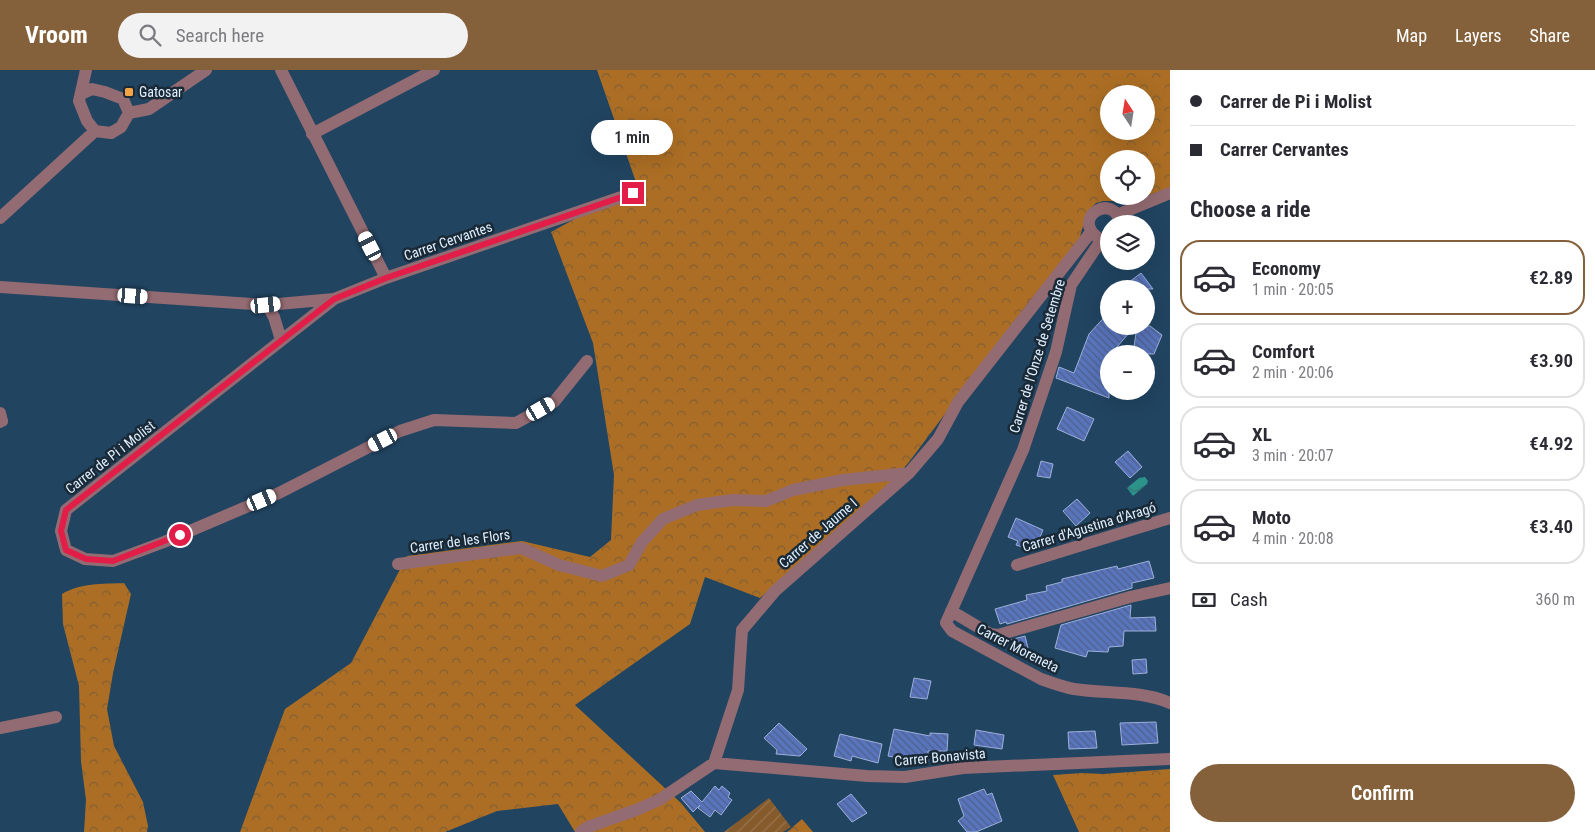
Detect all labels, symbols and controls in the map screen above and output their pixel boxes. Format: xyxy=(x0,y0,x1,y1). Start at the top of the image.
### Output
search box xyxy=(118,13,468,58)
text: Vroom xyxy=(25,21,88,49)
icon: search xyxy=(136,21,164,49)
text: Search here xyxy=(176,24,264,47)
text: Map xyxy=(1396,25,1427,46)
text: Layers xyxy=(1455,25,1502,46)
text: Share xyxy=(1530,25,1570,46)
place label: Gatosar xyxy=(139,84,182,100)
north arrow xyxy=(1100,85,1155,140)
map controls xyxy=(1100,85,1155,400)
marker: Gatosar xyxy=(123,86,135,98)
text: Carrer de Pi i Molist xyxy=(1220,90,1372,113)
callout: 1 min xyxy=(592,121,674,156)
text: 1 min xyxy=(614,128,650,147)
text: Carrer Cervantes xyxy=(1220,138,1349,161)
button: locate xyxy=(1100,150,1155,205)
route end xyxy=(622,182,644,204)
text: Choose a ride xyxy=(1190,197,1311,222)
button: layers xyxy=(1100,215,1155,270)
street label: Carrer Cervantes xyxy=(402,218,494,264)
car xyxy=(356,229,383,263)
icon: car xyxy=(1192,255,1237,300)
text: Economy xyxy=(1252,257,1321,280)
text: €2.89 xyxy=(1529,266,1573,289)
street label: Carrer de l'Onze de Setembre xyxy=(1006,277,1068,435)
button: + xyxy=(1100,280,1155,335)
text: 1 min · 20:05 xyxy=(1252,280,1334,299)
car xyxy=(117,287,148,305)
car xyxy=(250,296,281,314)
icon: car xyxy=(1192,338,1237,383)
text: Comfort xyxy=(1252,340,1315,363)
button: − xyxy=(1100,345,1155,400)
text: €3.90 xyxy=(1529,349,1573,372)
text: 2 min · 20:06 xyxy=(1252,363,1334,382)
car xyxy=(524,395,557,423)
street label: Carrer de Pi i Molist xyxy=(62,417,158,497)
icon: car xyxy=(1192,421,1237,466)
text: XL xyxy=(1252,423,1272,446)
car xyxy=(366,427,399,453)
text: €4.92 xyxy=(1529,432,1573,455)
text: 3 min · 20:07 xyxy=(1252,446,1334,465)
car xyxy=(245,487,278,513)
street label: Carrer de Jaume I xyxy=(776,495,860,571)
street label: Carrer d'Agustina d'Aragó xyxy=(1020,499,1158,555)
icon: car xyxy=(1192,504,1237,549)
text: Moto xyxy=(1252,506,1291,529)
text: €3.40 xyxy=(1529,515,1573,538)
route start xyxy=(169,524,191,546)
street label: Carrer de les Flors xyxy=(409,526,511,556)
text: 4 min · 20:08 xyxy=(1252,529,1334,548)
icon: cash xyxy=(1190,586,1218,614)
text: Cash xyxy=(1230,588,1268,611)
text: 360 m xyxy=(1536,590,1575,609)
street label: Carrer Moreneta xyxy=(974,621,1062,675)
street label: Carrer Bonavista xyxy=(894,745,986,769)
button: Confirm xyxy=(1190,764,1575,822)

